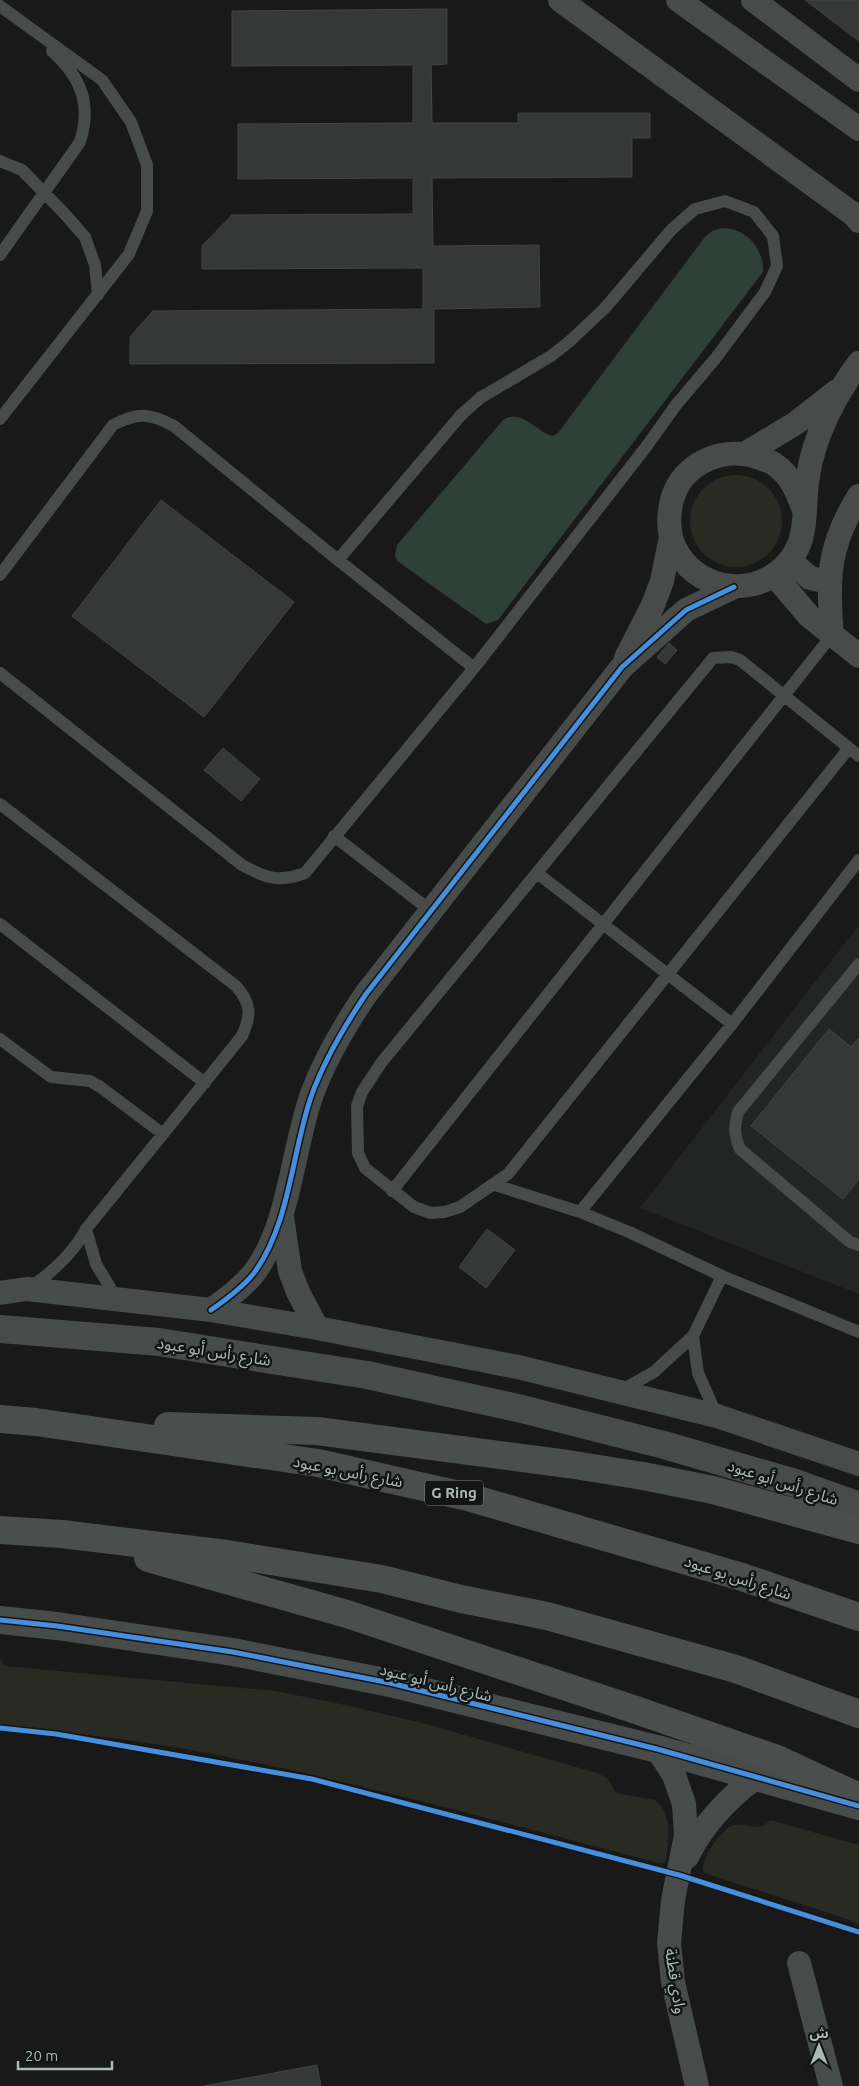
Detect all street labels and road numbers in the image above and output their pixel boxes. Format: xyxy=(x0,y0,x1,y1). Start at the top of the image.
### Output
street label: شارع رأس أبو عبود xyxy=(155,1333,272,1373)
street label: شارع رأس بو عبود xyxy=(291,1452,404,1494)
street label: شارع رأس أبو عبود xyxy=(724,1456,841,1512)
road number: G Ring xyxy=(425,1480,483,1506)
street label: شارع رأس بو عبود xyxy=(681,1551,794,1607)
street label: شارع رأس أبو عبود xyxy=(377,1659,494,1709)
street label: وادي قطنة xyxy=(658,1947,690,2016)

